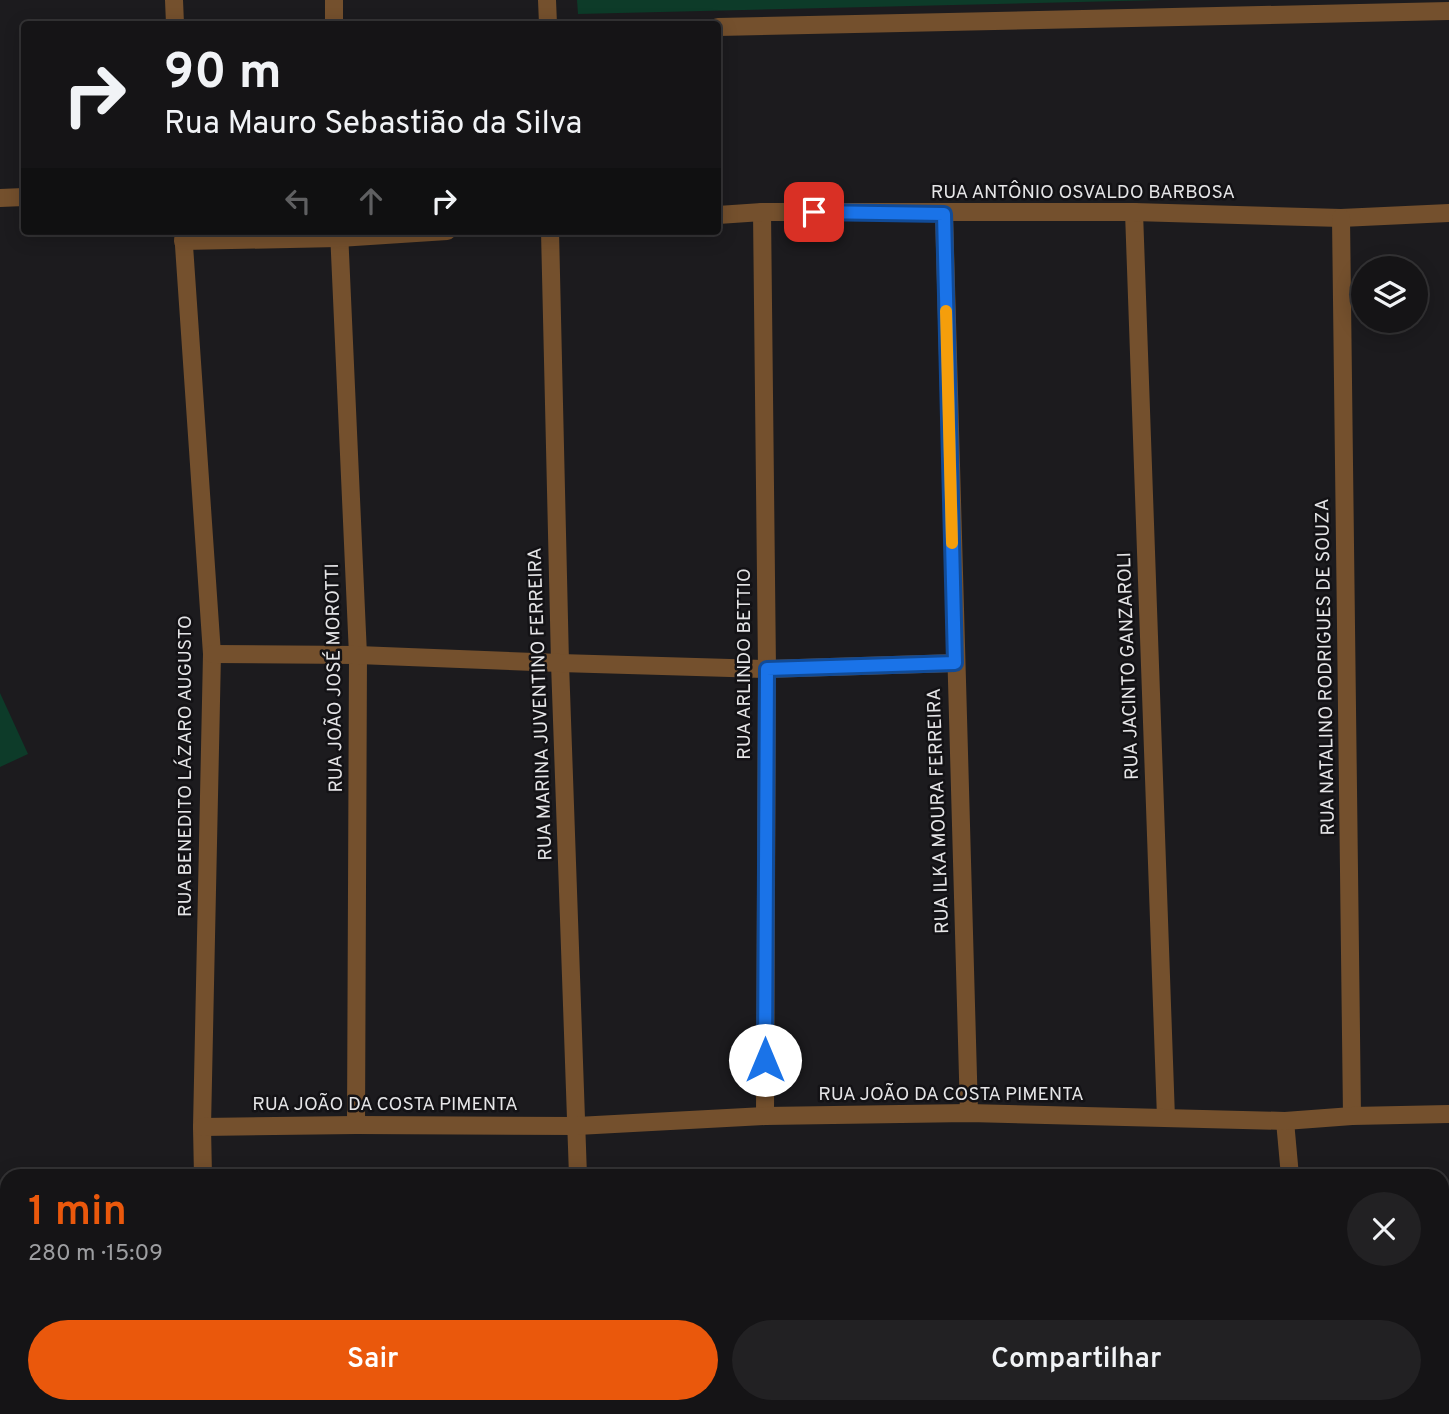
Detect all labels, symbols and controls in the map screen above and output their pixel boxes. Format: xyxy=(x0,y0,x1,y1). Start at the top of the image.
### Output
text: 90 m xyxy=(164,44,282,106)
icon: right xyxy=(49,49,140,140)
text: Rua Mauro Sebastião da Silva xyxy=(164,105,582,145)
street label: RUA ANTÔNIO OSVALDO BARBOSA xyxy=(931,180,1235,205)
icon: left xyxy=(279,182,317,220)
icon: ahead xyxy=(352,182,390,220)
icon: right xyxy=(425,182,463,220)
pin xyxy=(784,182,844,242)
icon: arrive xyxy=(795,193,833,231)
map controls xyxy=(1351,256,1428,333)
button: layers xyxy=(1351,256,1428,333)
street label: RUA NATALINO RODRIGUES DE SOUZA xyxy=(1311,498,1341,836)
street label: RUA MARINA JUVENTINO FERREIRA xyxy=(524,547,558,861)
street label: RUA JACINTO GANZAROLI xyxy=(1113,552,1145,780)
street label: RUA JOÃO JOSÉ MOROTTI xyxy=(320,563,349,793)
street label: RUA ARLINDO BETTIO xyxy=(733,568,757,760)
street label: RUA BENEDITO LÁZARO AUGUSTO xyxy=(173,615,198,917)
street label: RUA ILKA MOURA FERREIRA xyxy=(923,688,955,934)
position arrow xyxy=(728,1023,802,1097)
street label: RUA JOÃO DA COSTA PIMENTA xyxy=(818,1082,1084,1107)
street label: RUA JOÃO DA COSTA PIMENTA xyxy=(252,1092,518,1117)
text: 1 min xyxy=(28,1187,127,1240)
button: close xyxy=(1347,1192,1421,1266)
text: 280 m · 15:09 xyxy=(28,1240,163,1269)
button: Sair xyxy=(28,1320,718,1400)
button: Compartilhar xyxy=(732,1320,1421,1400)

